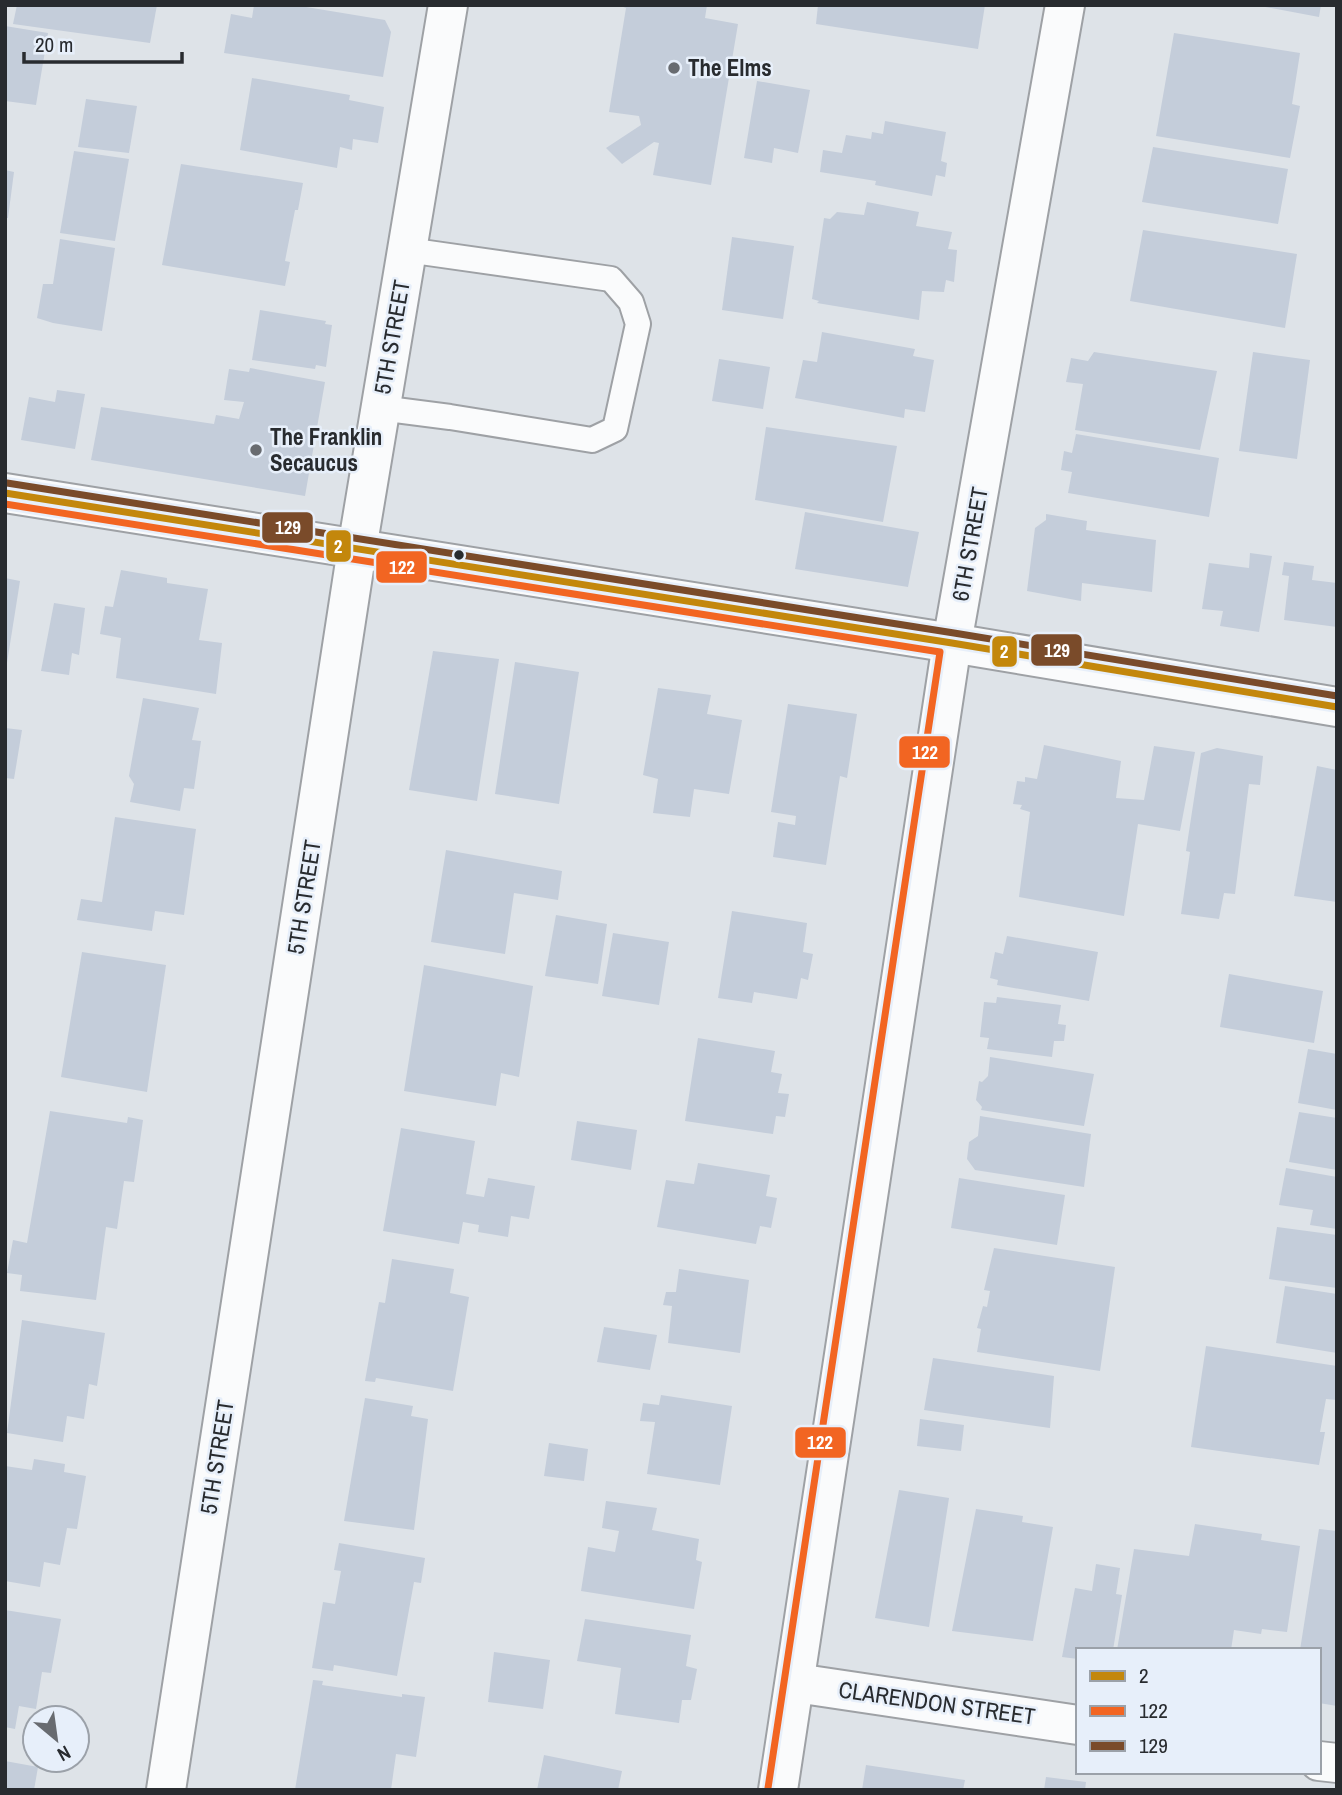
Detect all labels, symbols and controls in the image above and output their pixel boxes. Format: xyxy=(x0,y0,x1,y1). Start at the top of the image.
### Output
scale bar xyxy=(24,21,182,65)
text: 20 m xyxy=(35,30,73,59)
place label: The Elms xyxy=(688,52,772,83)
marker: The Elms xyxy=(666,60,682,76)
street label: 5TH STREET xyxy=(366,277,417,396)
place label: The Franklin Secaucus xyxy=(270,421,382,478)
marker: The Franklin Secaucus xyxy=(248,442,264,458)
street label: 6TH STREET xyxy=(944,484,995,603)
line badge: 129 xyxy=(261,511,314,544)
text: 129 xyxy=(275,514,301,540)
line badge: 2 xyxy=(325,529,352,563)
text: 2 xyxy=(334,533,343,559)
unlabelled marker xyxy=(452,548,466,562)
line badge: 122 xyxy=(375,550,428,584)
text: 122 xyxy=(389,554,415,580)
line badge: 129 xyxy=(1030,633,1083,667)
line badge: 2 xyxy=(991,635,1018,668)
text: 129 xyxy=(1044,637,1070,663)
text: 2 xyxy=(1000,638,1009,664)
line badge: 122 xyxy=(898,735,951,769)
text: 122 xyxy=(912,739,938,765)
street label: 5TH STREET xyxy=(279,837,328,956)
street label: 5TH STREET xyxy=(192,1397,241,1516)
line badge: 122 xyxy=(794,1426,847,1459)
text: 122 xyxy=(807,1429,833,1455)
legend xyxy=(1076,1648,1321,1774)
text: 2 xyxy=(1139,1661,1149,1690)
street label: CLARENDON STREET xyxy=(837,1673,1038,1732)
text: 122 xyxy=(1139,1696,1168,1725)
north arrow xyxy=(21,1704,91,1774)
text: 129 xyxy=(1139,1731,1168,1760)
text: N xyxy=(53,1740,75,1768)

